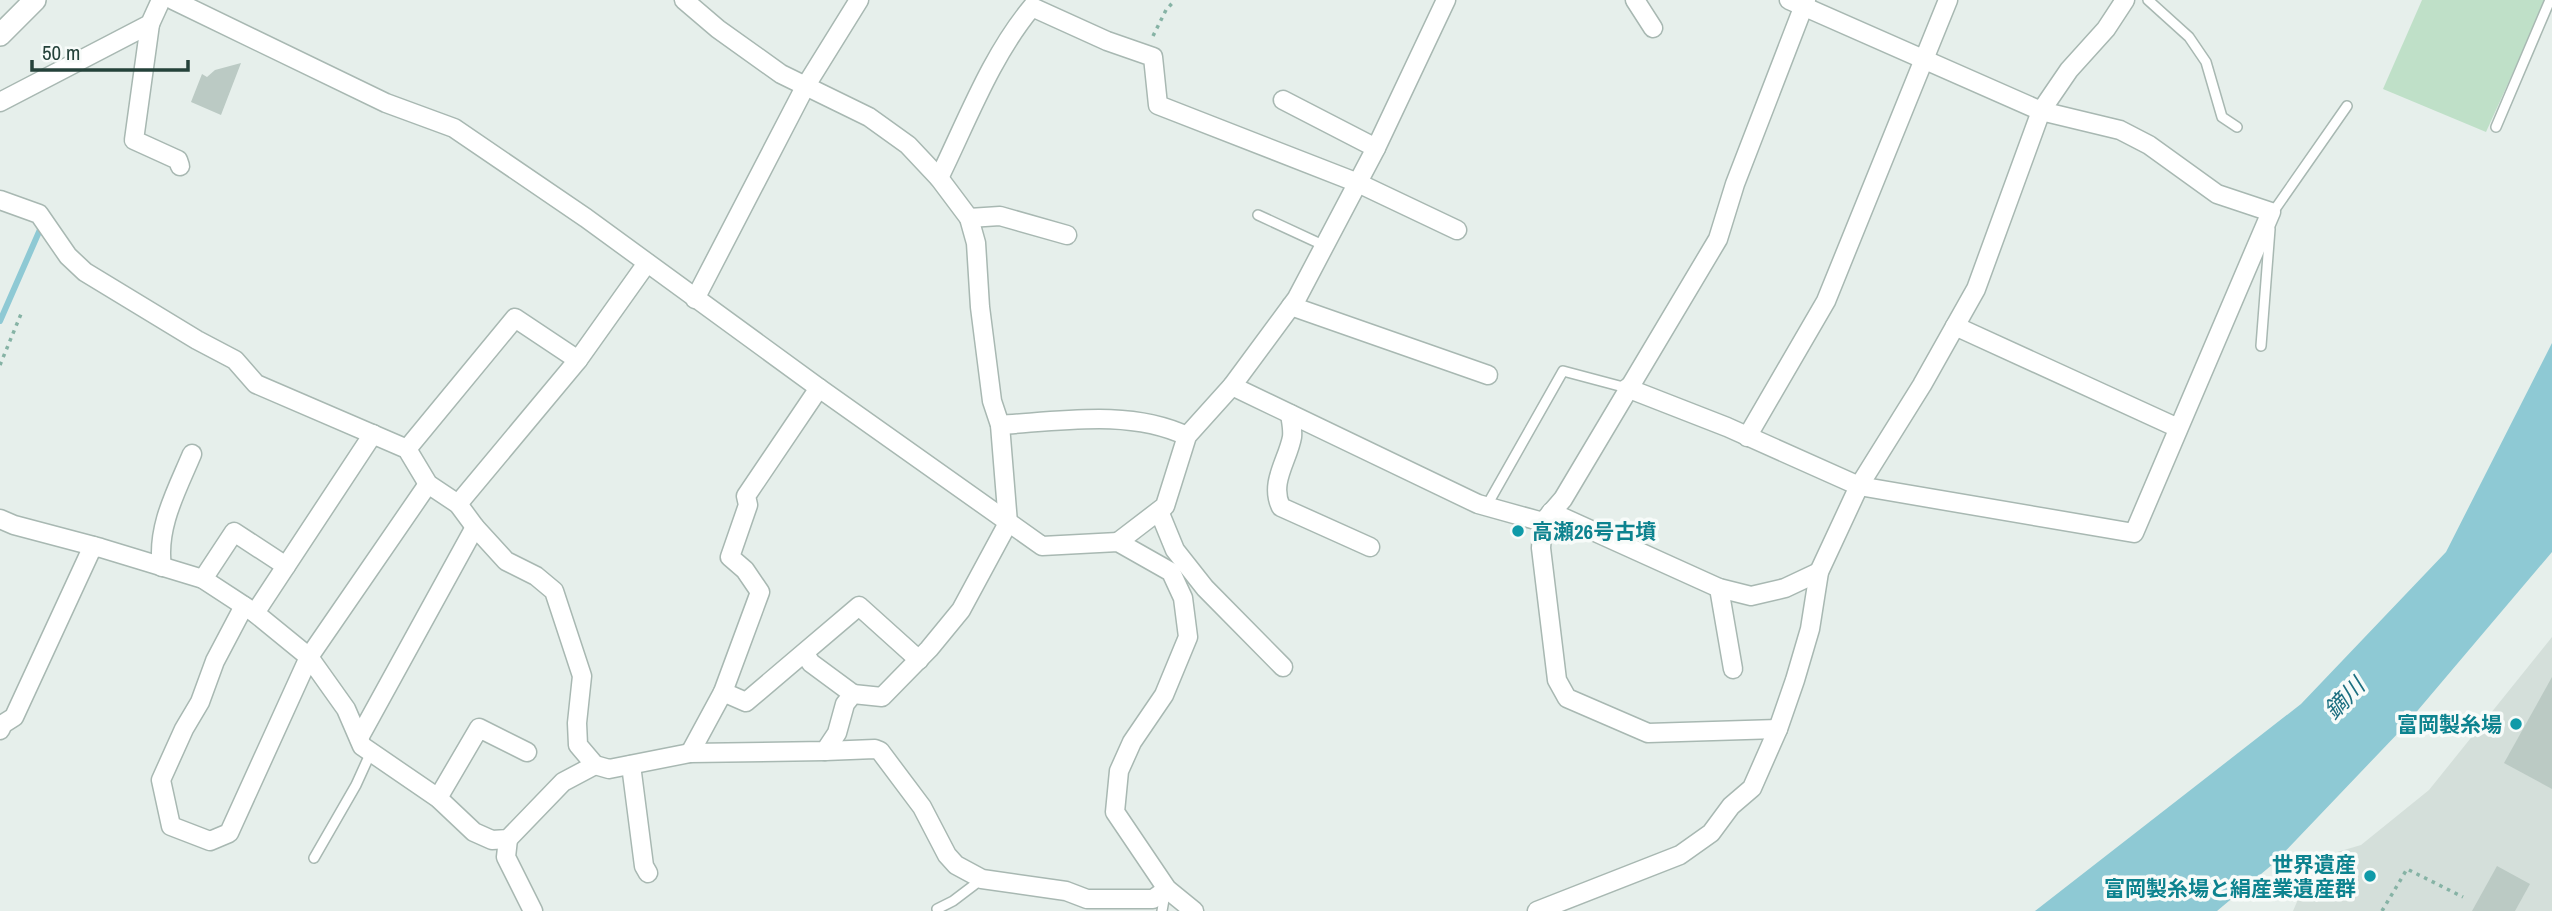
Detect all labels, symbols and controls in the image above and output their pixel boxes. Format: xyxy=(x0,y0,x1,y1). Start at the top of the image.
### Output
scale bar xyxy=(32,28,187,72)
text: 50 m xyxy=(42,38,80,67)
place label: 高瀬26号古墳 xyxy=(1532,517,1656,546)
marker: 高瀬26号古墳 xyxy=(1510,523,1526,539)
water label: 鏑川 xyxy=(2317,669,2373,725)
place label: 富岡製糸場 xyxy=(2397,710,2502,739)
marker: 富岡製糸場 xyxy=(2508,716,2524,732)
place label: 世界遺産 富岡製糸場と絹産業遺産群 xyxy=(2104,850,2356,903)
marker: 世界遺産 富岡製糸場と絹産業遺産群 xyxy=(2362,868,2378,884)

